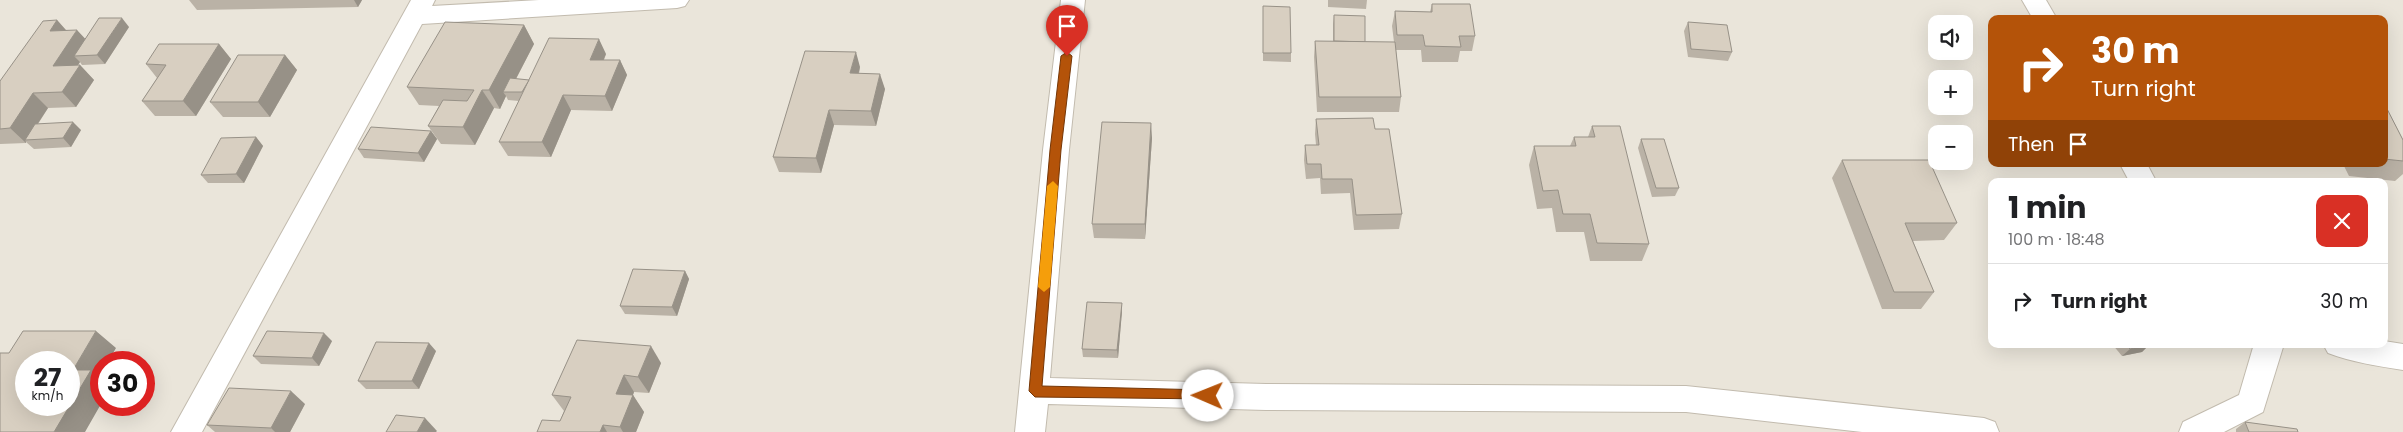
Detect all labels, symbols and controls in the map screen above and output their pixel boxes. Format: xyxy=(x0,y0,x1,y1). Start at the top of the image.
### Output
pin xyxy=(1046,5,1088,56)
icon: arrive xyxy=(1053,12,1081,40)
map controls xyxy=(1928,15,1973,170)
button: sound xyxy=(1928,15,1973,60)
text: 30 m xyxy=(2091,26,2179,75)
icon: right xyxy=(2008,35,2073,100)
button: + xyxy=(1928,70,1973,115)
text: Turn right xyxy=(2091,73,2196,104)
button: − xyxy=(1928,125,1973,170)
icon: arrive xyxy=(2064,130,2092,158)
text: Then xyxy=(2008,131,2054,158)
text: 1 min xyxy=(2008,186,2086,229)
button: close xyxy=(2316,195,2368,247)
text: 100 m · 18:48 xyxy=(2008,228,2105,251)
icon: right xyxy=(2008,287,2036,315)
text: Turn right xyxy=(2051,288,2147,315)
text: 30 m xyxy=(2320,288,2368,315)
speed limit sign: 30 xyxy=(90,351,155,416)
text: 27 xyxy=(34,360,61,395)
position arrow xyxy=(1181,369,1233,421)
text: km/h xyxy=(32,387,63,404)

